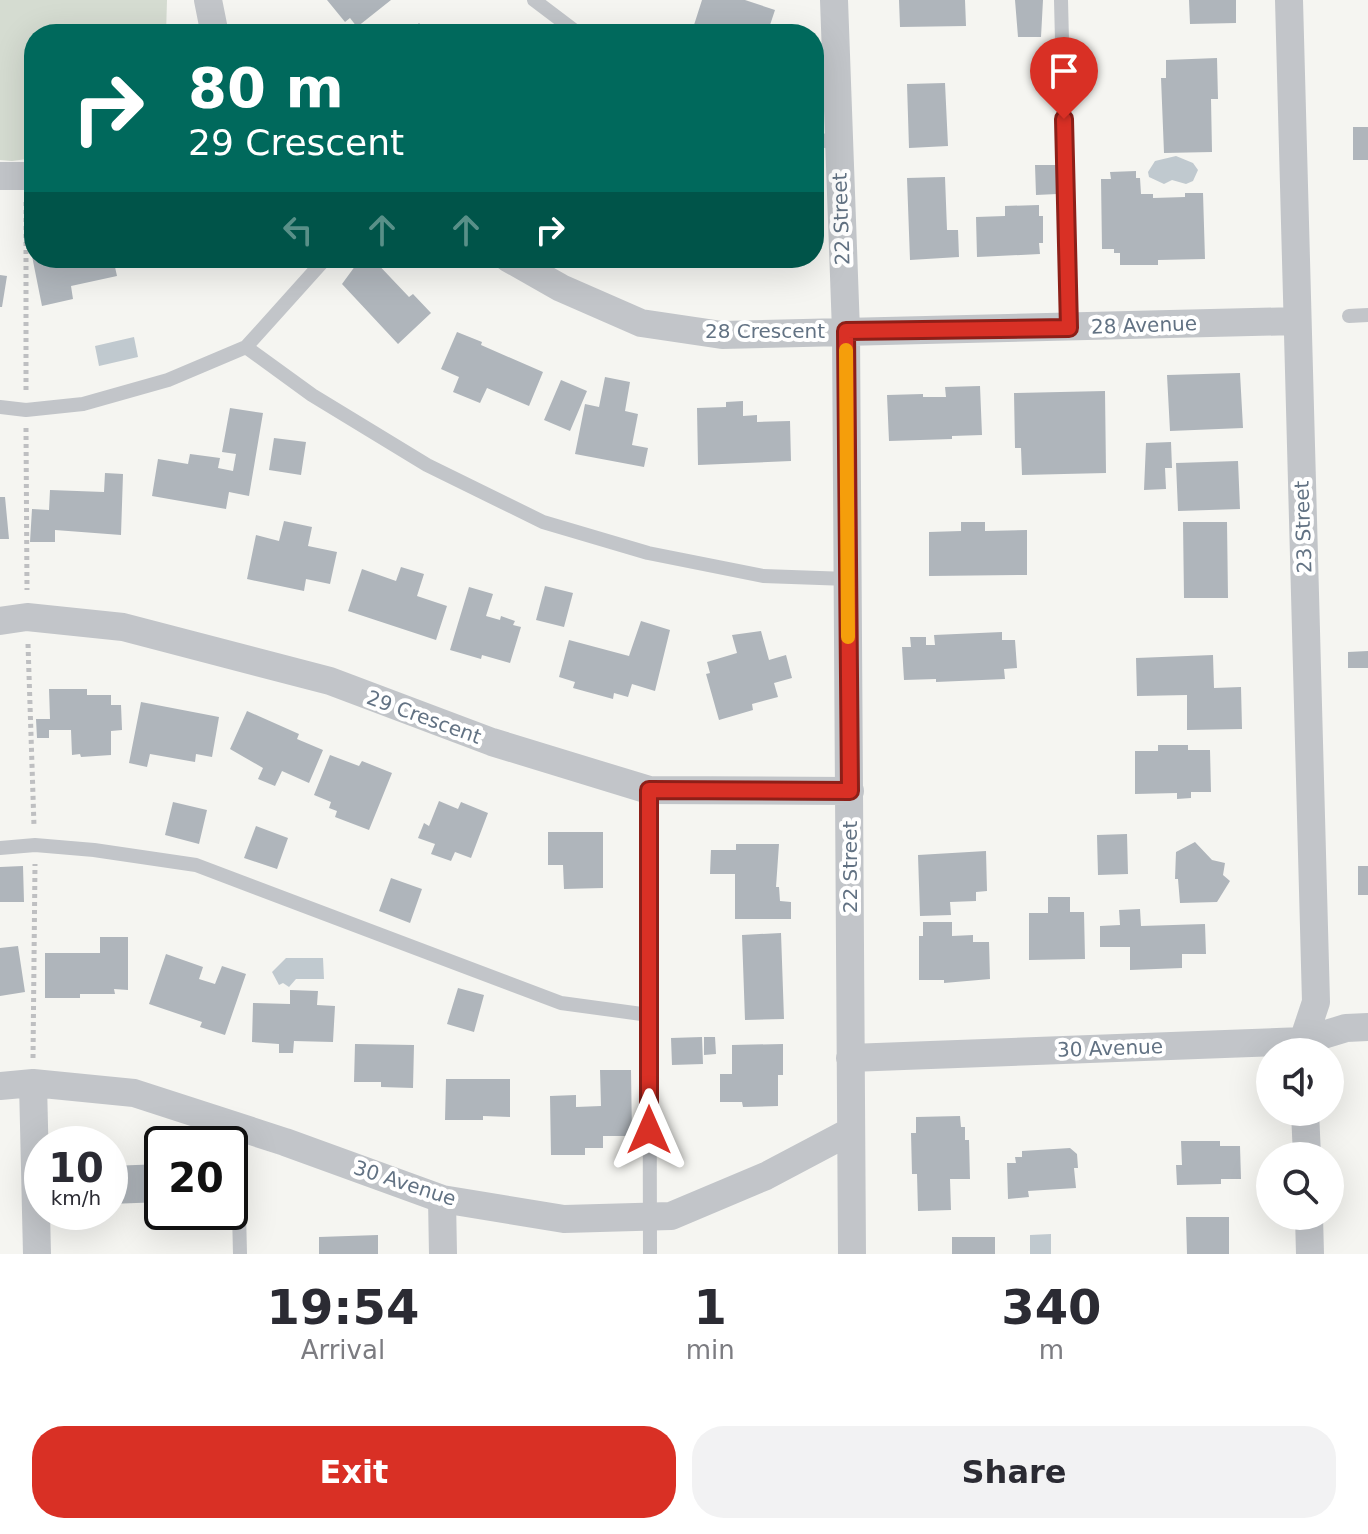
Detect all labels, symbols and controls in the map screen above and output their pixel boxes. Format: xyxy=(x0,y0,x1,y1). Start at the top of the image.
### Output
pin xyxy=(1030,37,1098,119)
icon: arrive xyxy=(1042,49,1086,93)
text: 80 m xyxy=(188,55,344,120)
icon: right xyxy=(56,56,160,160)
text: 29 Crescent xyxy=(188,122,404,163)
street label: 22 Street xyxy=(827,172,855,266)
icon: left xyxy=(276,208,320,252)
icon: ahead xyxy=(360,208,404,252)
icon: ahead xyxy=(444,208,488,252)
icon: right xyxy=(528,208,572,252)
street label: 28 Avenue xyxy=(1091,311,1197,339)
street label: 28 Crescent xyxy=(705,319,825,343)
street label: 23 Street xyxy=(1289,480,1317,574)
street label: 29 Crescent xyxy=(363,685,485,749)
street label: 22 Street xyxy=(838,821,862,913)
street label: 30 Avenue xyxy=(1057,1034,1163,1062)
map controls xyxy=(1256,1038,1344,1230)
button: sound xyxy=(1256,1038,1344,1126)
position arrow xyxy=(607,1088,691,1172)
speed limit sign: 20 xyxy=(144,1126,248,1230)
button: search xyxy=(1256,1142,1344,1230)
text: 10 xyxy=(48,1145,104,1191)
street label: 30 Avenue xyxy=(351,1155,459,1211)
text: km/h xyxy=(51,1186,101,1210)
text: 19:54 xyxy=(266,1279,419,1335)
text: 1 xyxy=(694,1279,727,1335)
text: 340 xyxy=(1001,1279,1101,1335)
text: Arrival xyxy=(301,1335,385,1365)
text: min xyxy=(686,1335,735,1365)
text: m xyxy=(1039,1335,1064,1365)
button: Exit xyxy=(32,1426,676,1518)
button: Share xyxy=(692,1426,1336,1518)

